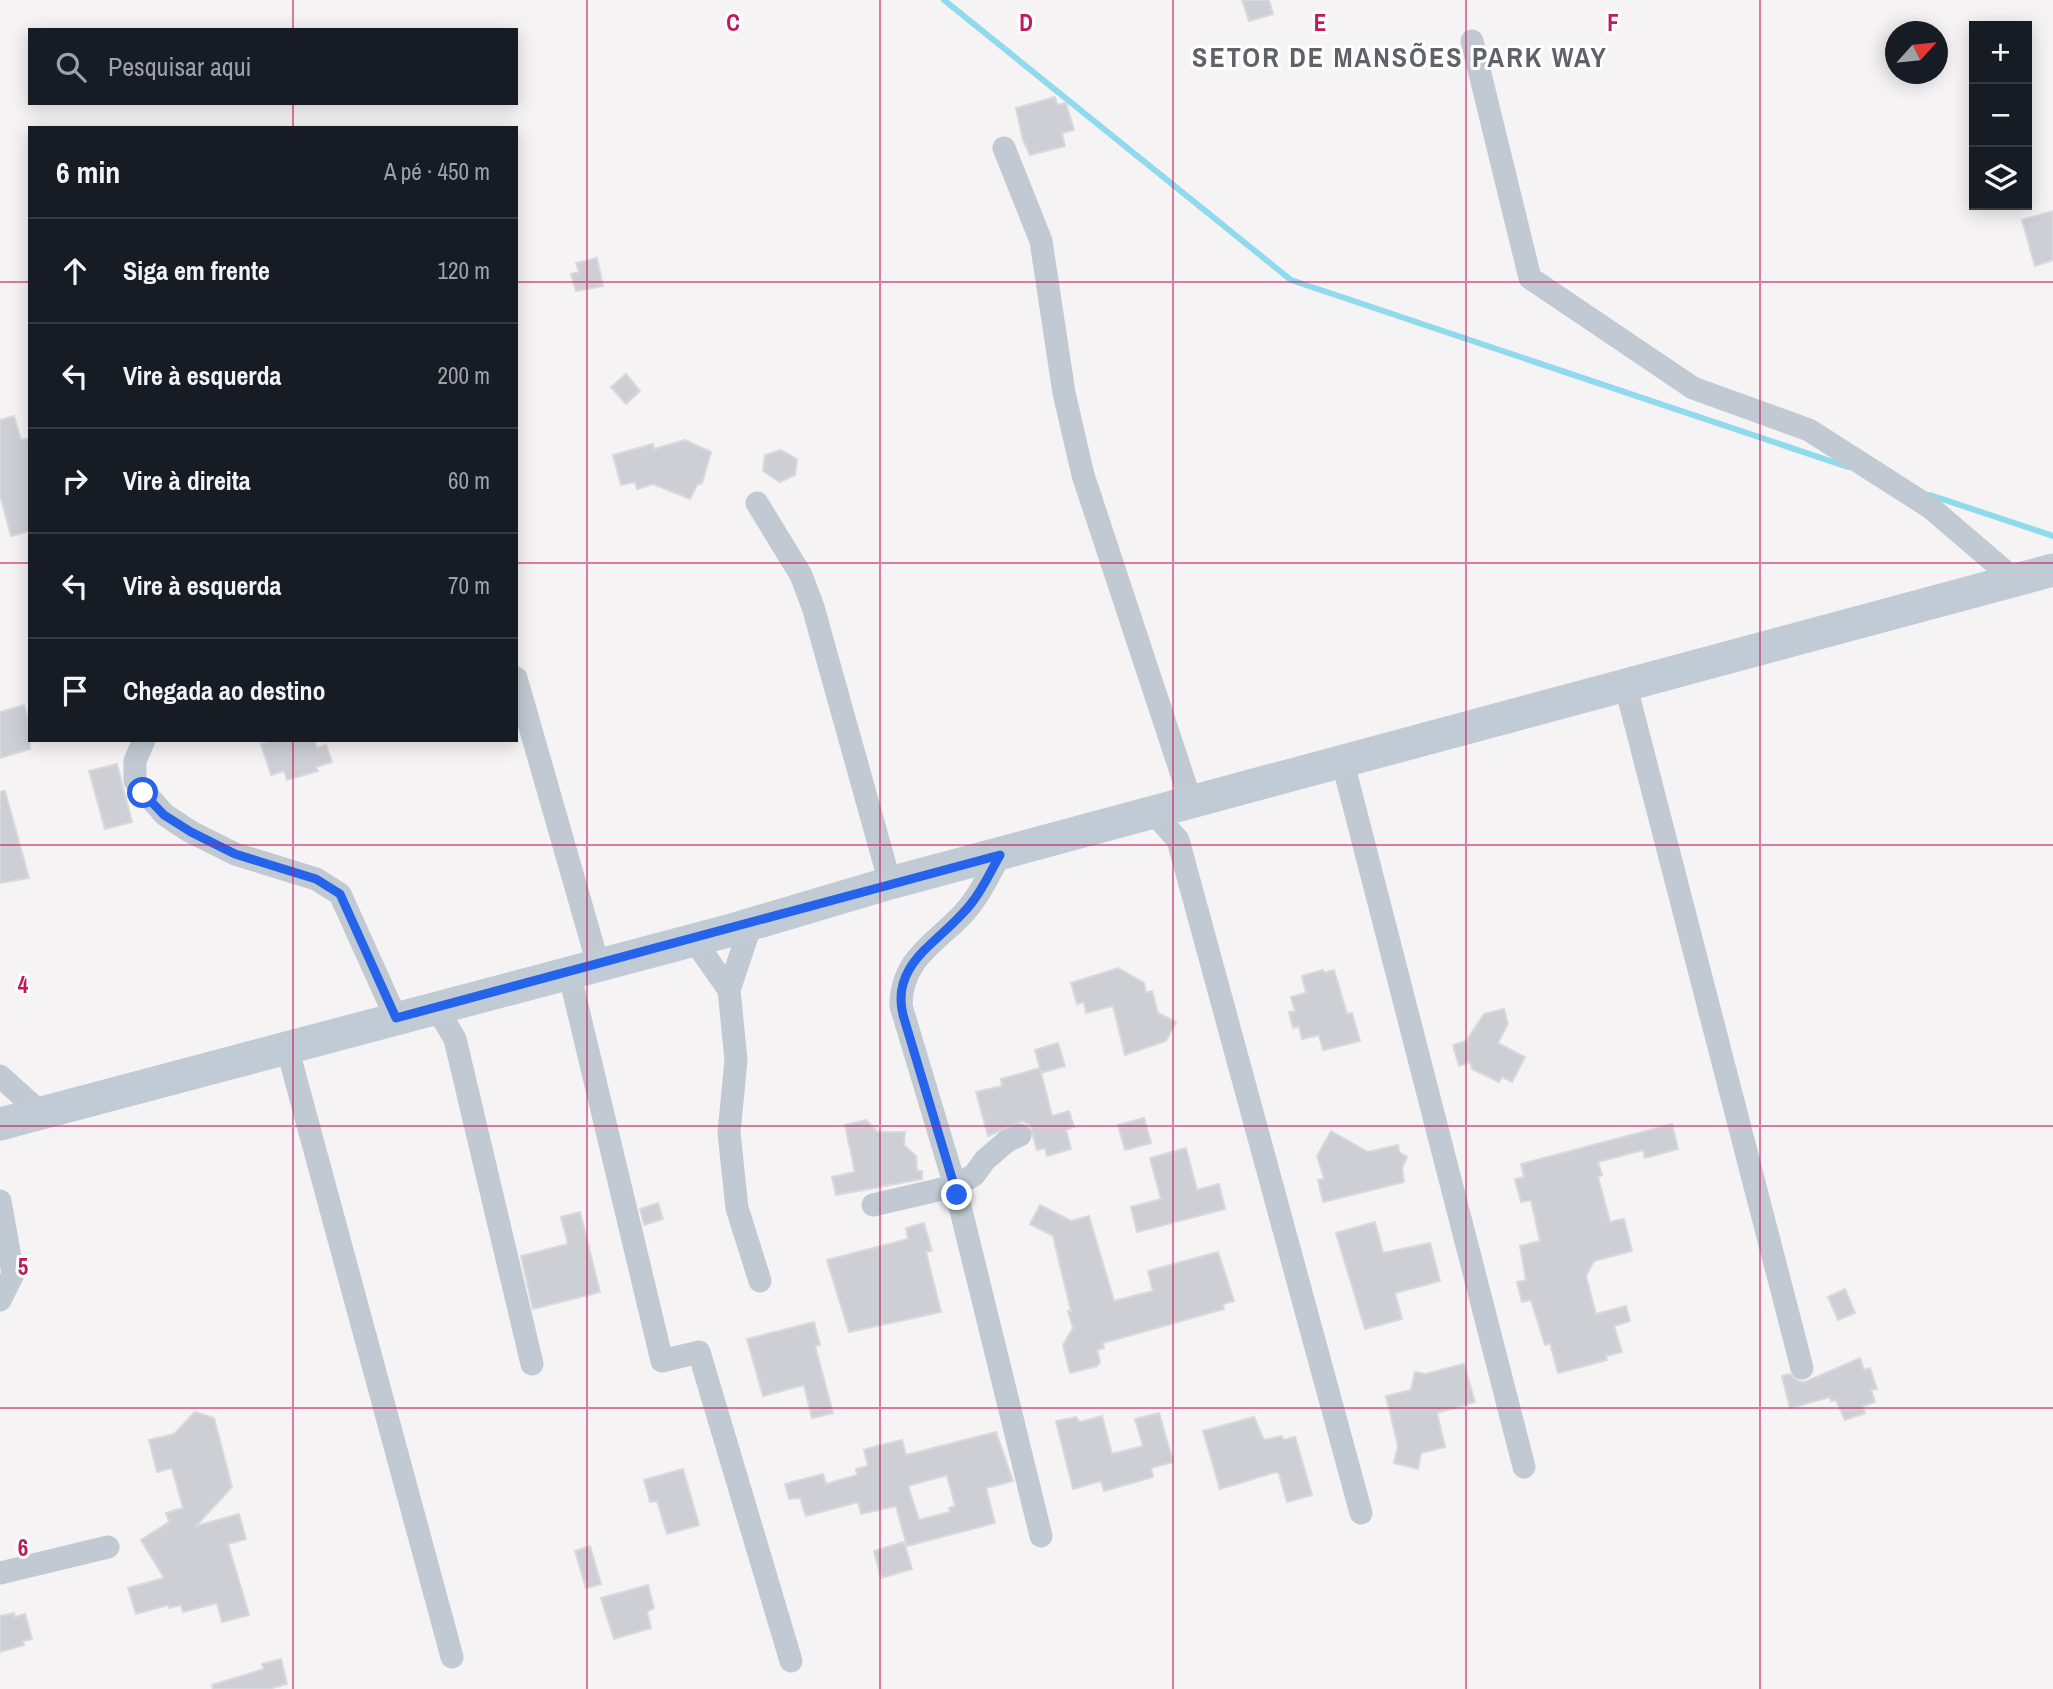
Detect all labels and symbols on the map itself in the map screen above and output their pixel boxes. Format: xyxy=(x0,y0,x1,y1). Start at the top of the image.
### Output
text: C xyxy=(726,7,740,38)
text: D xyxy=(1019,7,1033,38)
text: E xyxy=(1314,7,1326,38)
text: F xyxy=(1607,7,1619,38)
north arrow xyxy=(1885,21,1948,84)
district label: SETOR DE MANSÕES PARK WAY xyxy=(1192,38,1608,76)
route start xyxy=(127,777,158,808)
text: 4 xyxy=(18,969,29,1000)
route end xyxy=(941,1179,972,1210)
text: 5 xyxy=(18,1251,28,1282)
text: 6 xyxy=(18,1532,28,1563)

